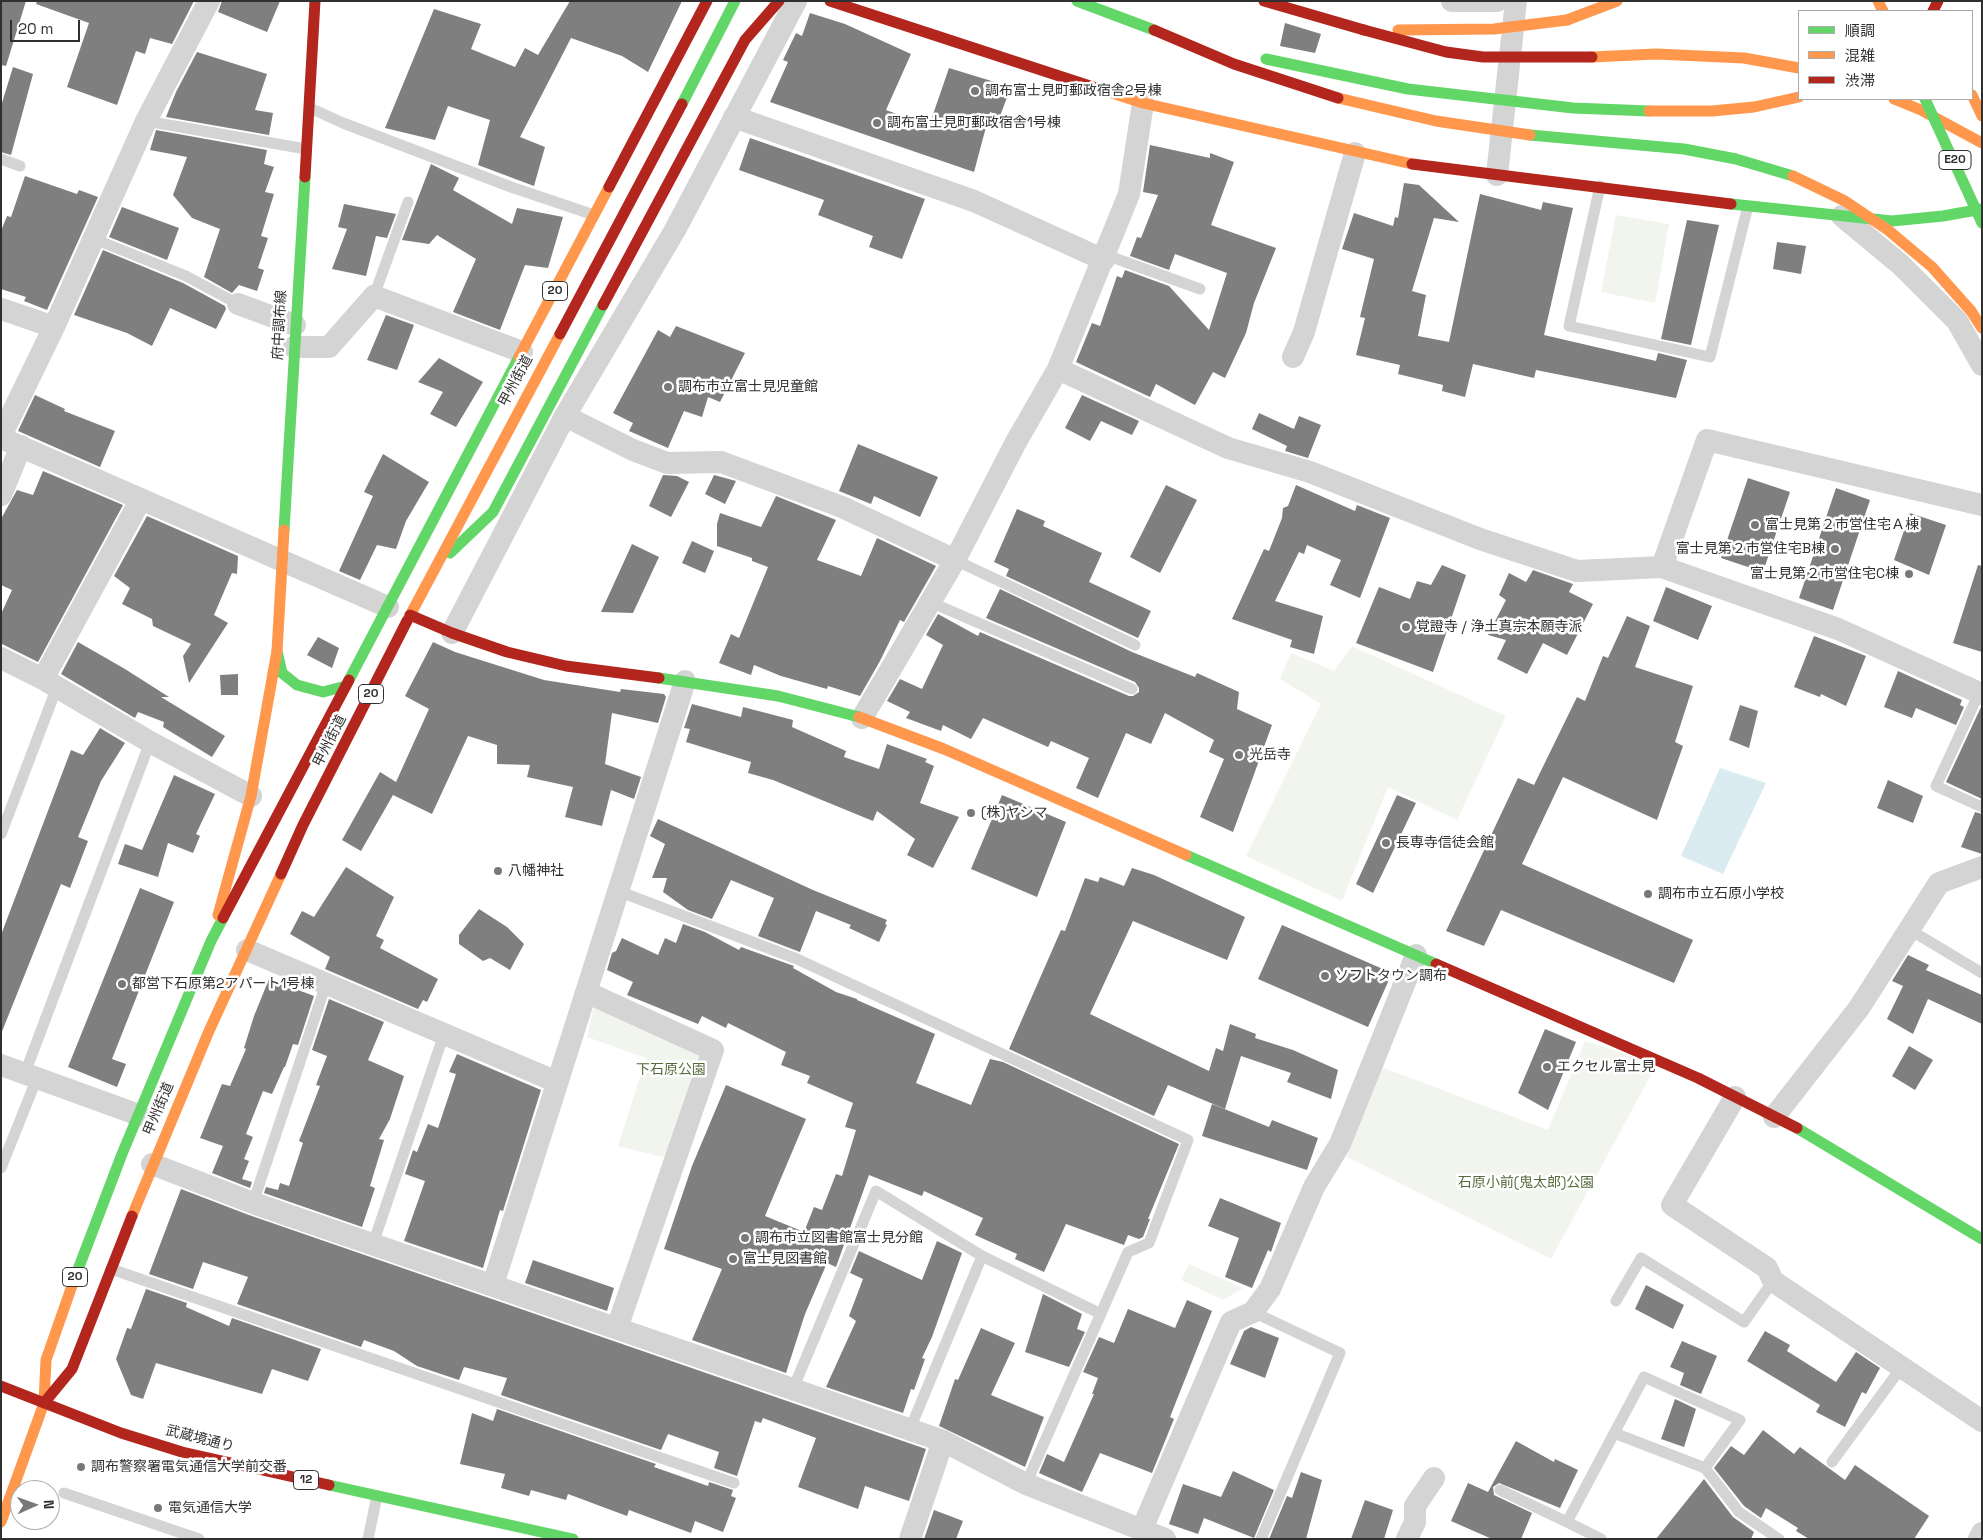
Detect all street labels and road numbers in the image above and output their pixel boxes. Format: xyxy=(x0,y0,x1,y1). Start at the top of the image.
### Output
road number: E20 xyxy=(1939,150,1971,170)
road number: 20 xyxy=(542,282,568,300)
street label: 府中調布線 xyxy=(270,290,290,360)
street label: 甲州街道 xyxy=(495,352,537,410)
road number: 20 xyxy=(358,684,384,704)
street label: 甲州街道 xyxy=(310,712,350,770)
street label: 甲州街道 xyxy=(140,1080,178,1138)
road number: 20 xyxy=(62,1268,88,1286)
street label: 武蔵境通り xyxy=(164,1422,236,1456)
road number: 12 xyxy=(294,1470,318,1490)

